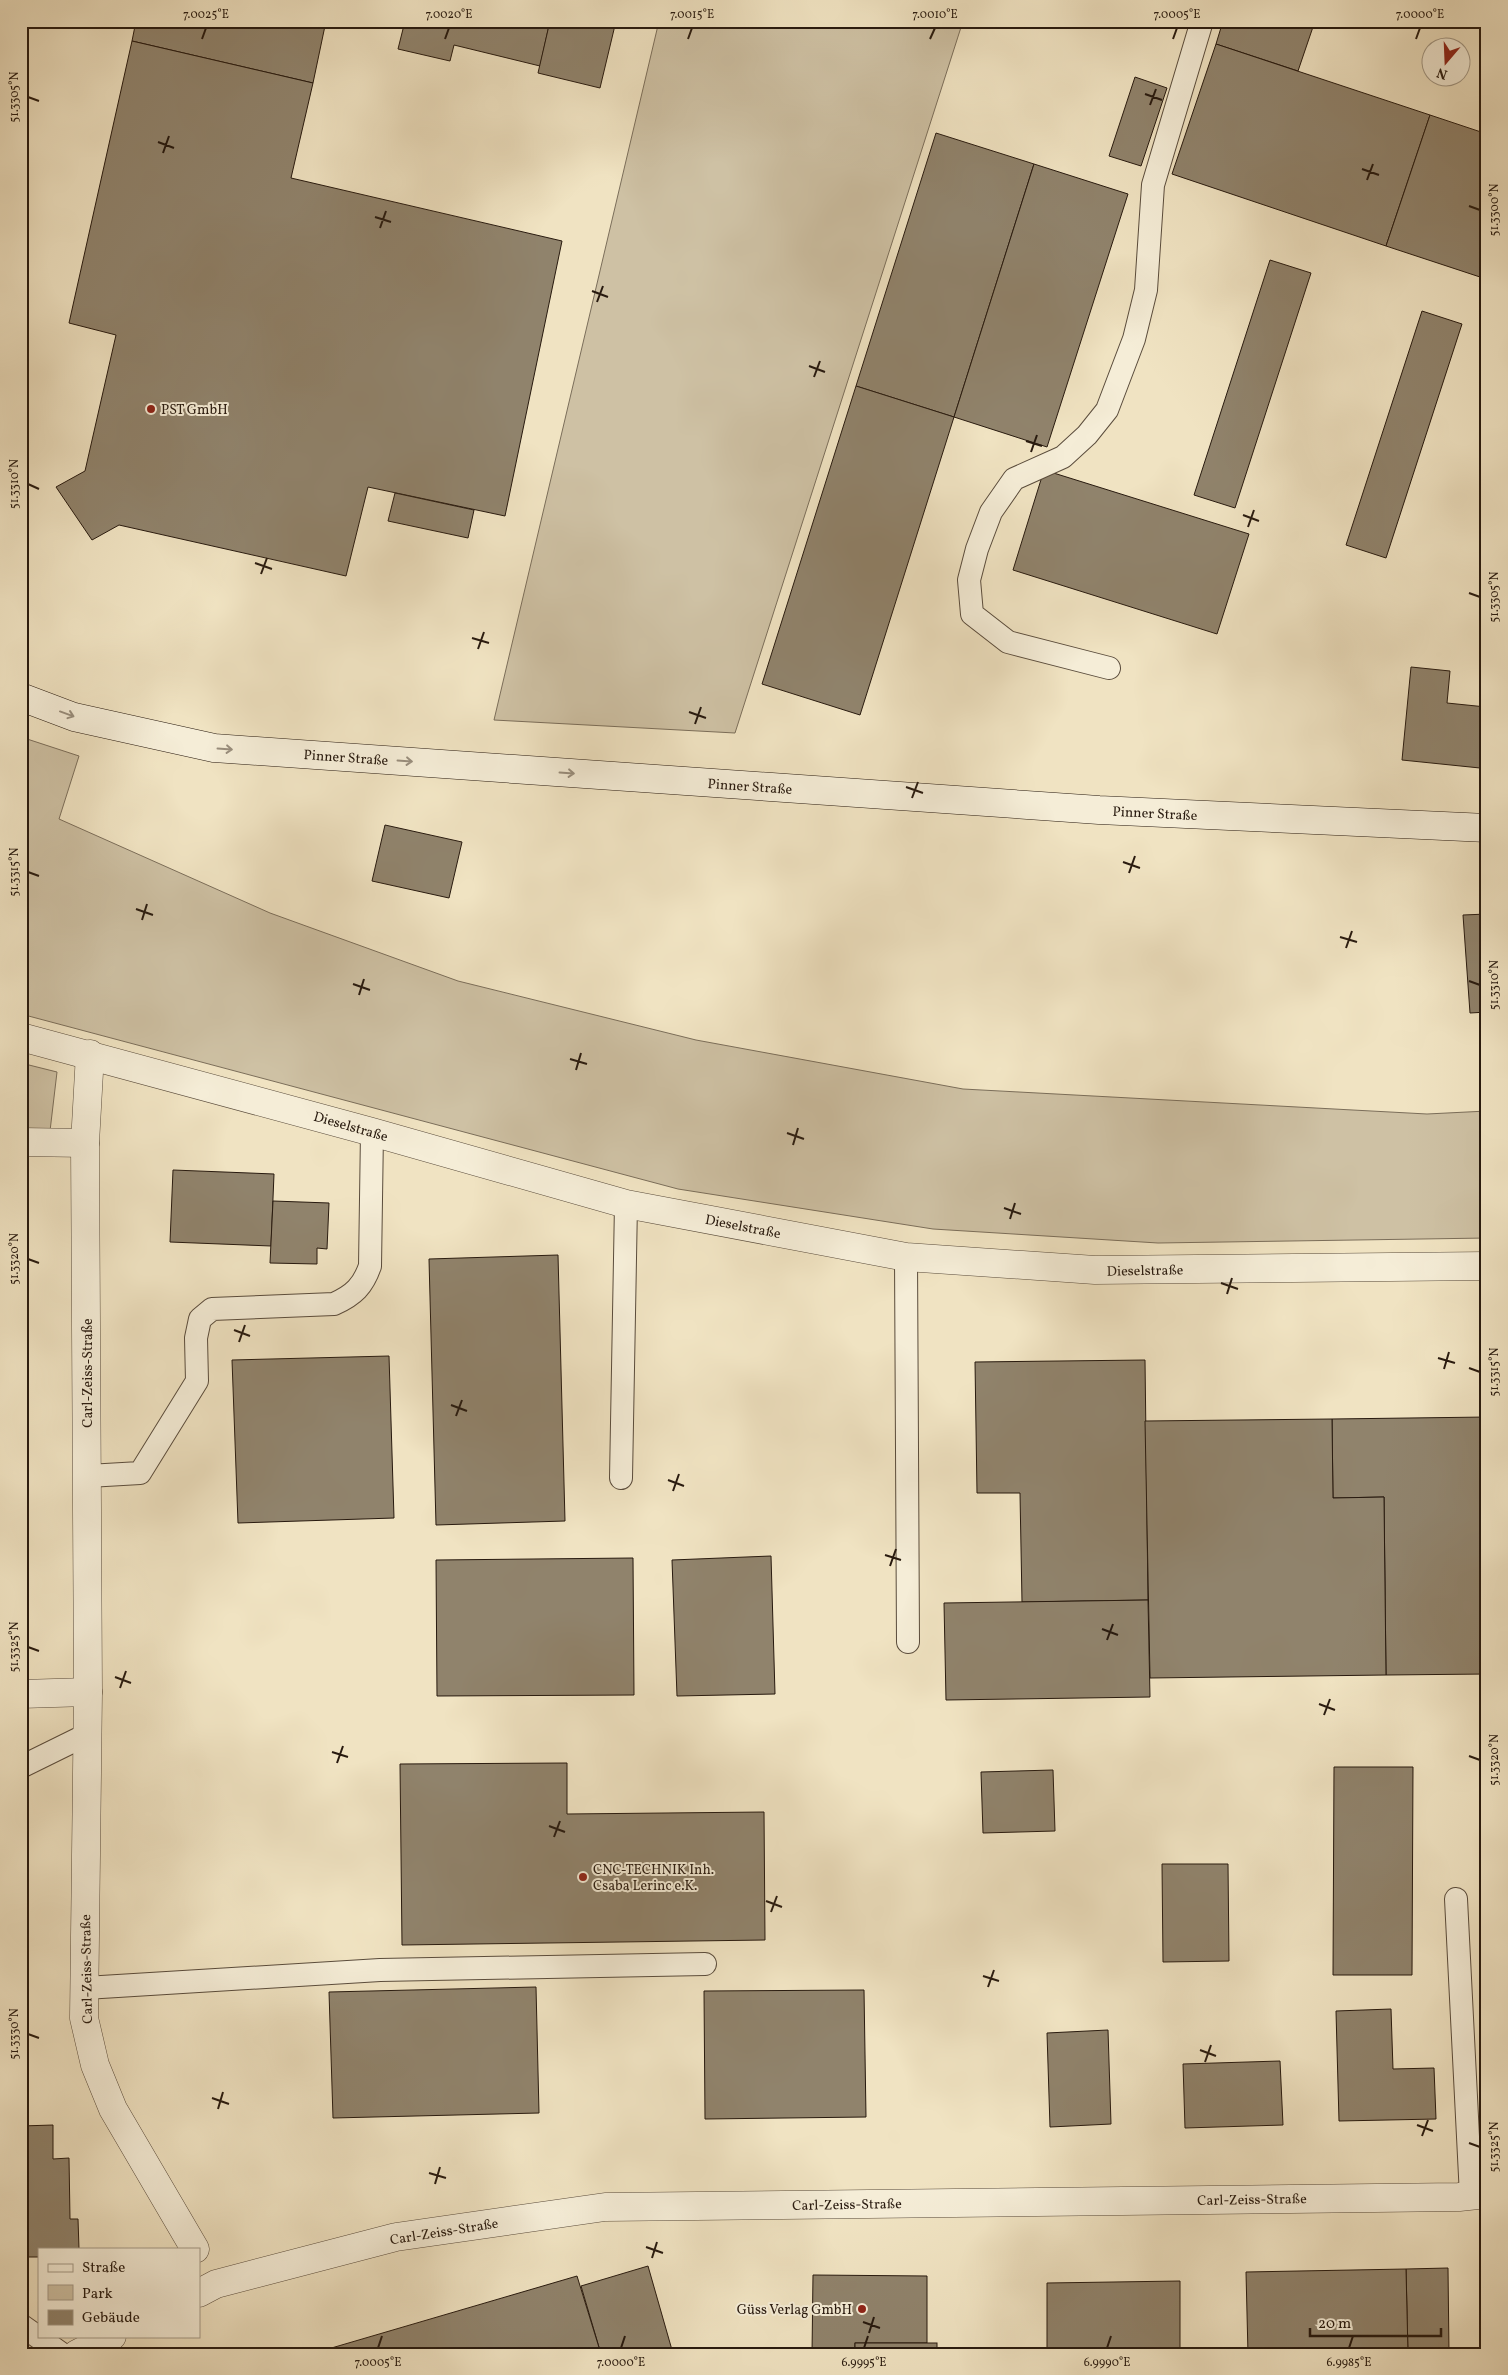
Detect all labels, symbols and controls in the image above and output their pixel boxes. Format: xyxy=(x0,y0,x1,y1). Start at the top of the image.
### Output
text: 7.0025°E xyxy=(183,7,229,23)
text: 7.0020°E xyxy=(425,7,473,23)
text: 7.0015°E xyxy=(670,7,714,23)
text: 7.0010°E xyxy=(912,7,958,23)
text: 7.0005°E xyxy=(1154,7,1200,23)
text: 7.0000°E xyxy=(1396,7,1444,23)
north arrow xyxy=(1420,38,1470,88)
text: N xyxy=(1434,62,1450,84)
text: 51.3305°N xyxy=(7,71,23,123)
text: 51.3300°N xyxy=(1487,184,1503,236)
place label: PST GmbH xyxy=(161,401,228,420)
marker: PST GmbH xyxy=(145,403,157,415)
text: 51.3310°N xyxy=(7,459,23,509)
text: 51.3305°N xyxy=(1487,571,1503,623)
one-way arrow xyxy=(59,710,74,719)
one-way arrow xyxy=(217,744,233,753)
street label: Pinner Straße xyxy=(303,746,389,771)
one-way arrow xyxy=(397,757,413,766)
one-way arrow xyxy=(559,768,575,777)
street label: Pinner Straße xyxy=(707,775,793,800)
street label: Pinner Straße xyxy=(1112,803,1198,826)
text: 51.3315°N xyxy=(7,847,23,896)
text: 51.3310°N xyxy=(1487,960,1503,1010)
street label: Dieselstraße xyxy=(311,1108,390,1147)
street label: Dieselstraße xyxy=(703,1211,782,1244)
text: 51.3320°N xyxy=(7,1233,23,1285)
street label: Dieselstraße xyxy=(1107,1261,1184,1282)
street label: Carl-Zeiss-Straße xyxy=(79,1318,98,1428)
text: 51.3315°N xyxy=(1487,1347,1503,1396)
text: 51.3325°N xyxy=(7,1622,23,1672)
text: 51.3320°N xyxy=(1487,1734,1503,1786)
place label: CNC-TECHNIK Inh. Csaba Lerinc e.K. xyxy=(593,1861,714,1896)
marker: CNC-TECHNIK Inh. Csaba Lerinc e.K. xyxy=(577,1871,589,1883)
street label: Carl-Zeiss-Straße xyxy=(77,1914,98,2024)
text: 51.3330°N xyxy=(7,2008,23,2060)
text: 51.3325°N xyxy=(1487,2122,1503,2172)
street label: Carl-Zeiss-Straße xyxy=(1197,2190,1307,2211)
street label: Carl-Zeiss-Straße xyxy=(792,2195,902,2216)
street label: Carl-Zeiss-Straße xyxy=(389,2214,500,2250)
legend xyxy=(38,2248,200,2338)
text: Straße xyxy=(82,2258,125,2279)
text: Park xyxy=(82,2284,113,2305)
place label: Güss Verlag GmbH xyxy=(737,2301,852,2320)
marker: Güss Verlag GmbH xyxy=(856,2303,868,2315)
scale bar xyxy=(1310,2305,1442,2337)
text: Gebäude xyxy=(82,2308,140,2329)
text: 20 m xyxy=(1318,2314,1351,2335)
text: 7.0005°E xyxy=(355,2355,401,2371)
text: 7.0000°E xyxy=(597,2355,645,2371)
text: 6.9995°E xyxy=(841,2355,887,2371)
text: 6.9990°E xyxy=(1084,2355,1130,2371)
text: 6.9985°E xyxy=(1327,2355,1371,2371)

